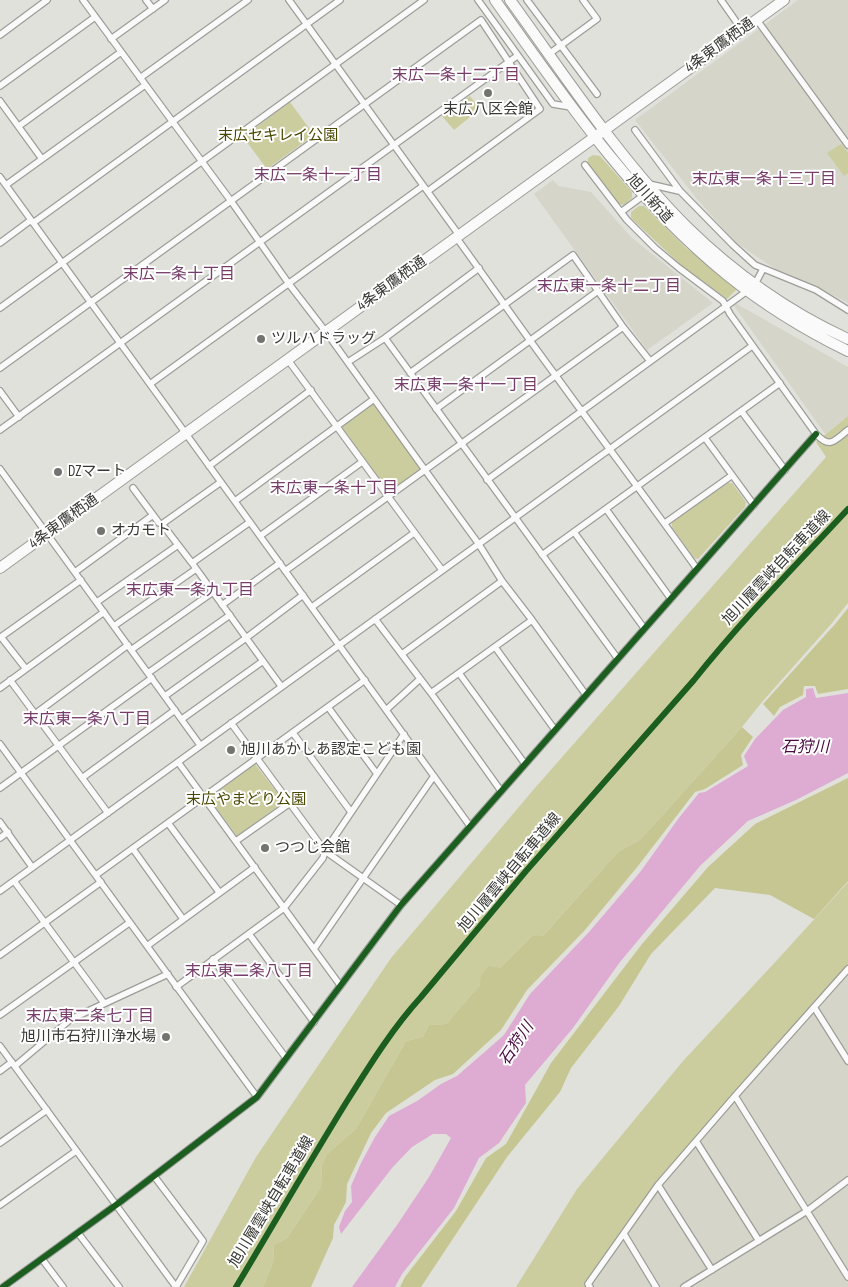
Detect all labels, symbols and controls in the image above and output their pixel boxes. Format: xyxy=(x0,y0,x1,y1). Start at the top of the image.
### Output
street label: 4条東鷹栖通 xyxy=(682,15,758,77)
district label: 末広一条十二丁目 xyxy=(392,66,520,86)
marker: 末広八区会館 xyxy=(482,87,494,99)
place label: 末広八区会館 xyxy=(443,101,533,119)
park label: 末広セキレイ公園 xyxy=(218,127,338,145)
district label: 末広一条十一丁目 xyxy=(254,166,382,186)
district label: 末広東一条十三丁目 xyxy=(692,170,836,190)
street label: 旭川新道 xyxy=(622,171,676,227)
street label: 4条東鷹栖通 xyxy=(354,253,430,315)
district label: 末広一条十丁目 xyxy=(123,265,235,285)
district label: 末広東一条十二丁目 xyxy=(537,277,681,297)
place label: ツルハドラッグ xyxy=(271,330,376,348)
marker: ツルハドラッグ xyxy=(255,333,267,345)
district label: 末広東一条十一丁目 xyxy=(394,376,538,396)
place label: DZマート xyxy=(68,463,126,481)
marker: DZマート xyxy=(52,466,64,478)
district label: 末広東一条十丁目 xyxy=(270,479,398,499)
street label: 4条東鷹栖通 xyxy=(26,491,102,553)
street label: 旭川層雲峡自転車道線 xyxy=(719,507,835,629)
place label: オカモト xyxy=(111,522,171,540)
marker: オカモト xyxy=(95,525,107,537)
district label: 末広東一条九丁目 xyxy=(126,581,254,601)
district label: 末広東一条八丁目 xyxy=(23,710,151,730)
water label: 石狩川 xyxy=(781,738,829,758)
place label: 旭川あかしあ認定こども園 xyxy=(241,741,421,759)
marker: 旭川あかしあ認定こども園 xyxy=(225,744,237,756)
park label: 末広やまどり公園 xyxy=(186,791,306,809)
street label: 旭川層雲峡自転車道線 xyxy=(455,810,565,936)
place label: つつじ会館 xyxy=(275,839,350,857)
marker: つつじ会館 xyxy=(259,842,271,854)
district label: 末広東二条八丁目 xyxy=(185,962,313,982)
district label: 末広東二条七丁目 xyxy=(26,1007,154,1027)
water label: 石狩川 xyxy=(496,1019,538,1069)
place label: 旭川市石狩川浄水場 xyxy=(21,1028,156,1046)
marker: 旭川市石狩川浄水場 xyxy=(160,1031,172,1043)
street label: 旭川層雲峡自転車道線 xyxy=(226,1133,318,1271)

